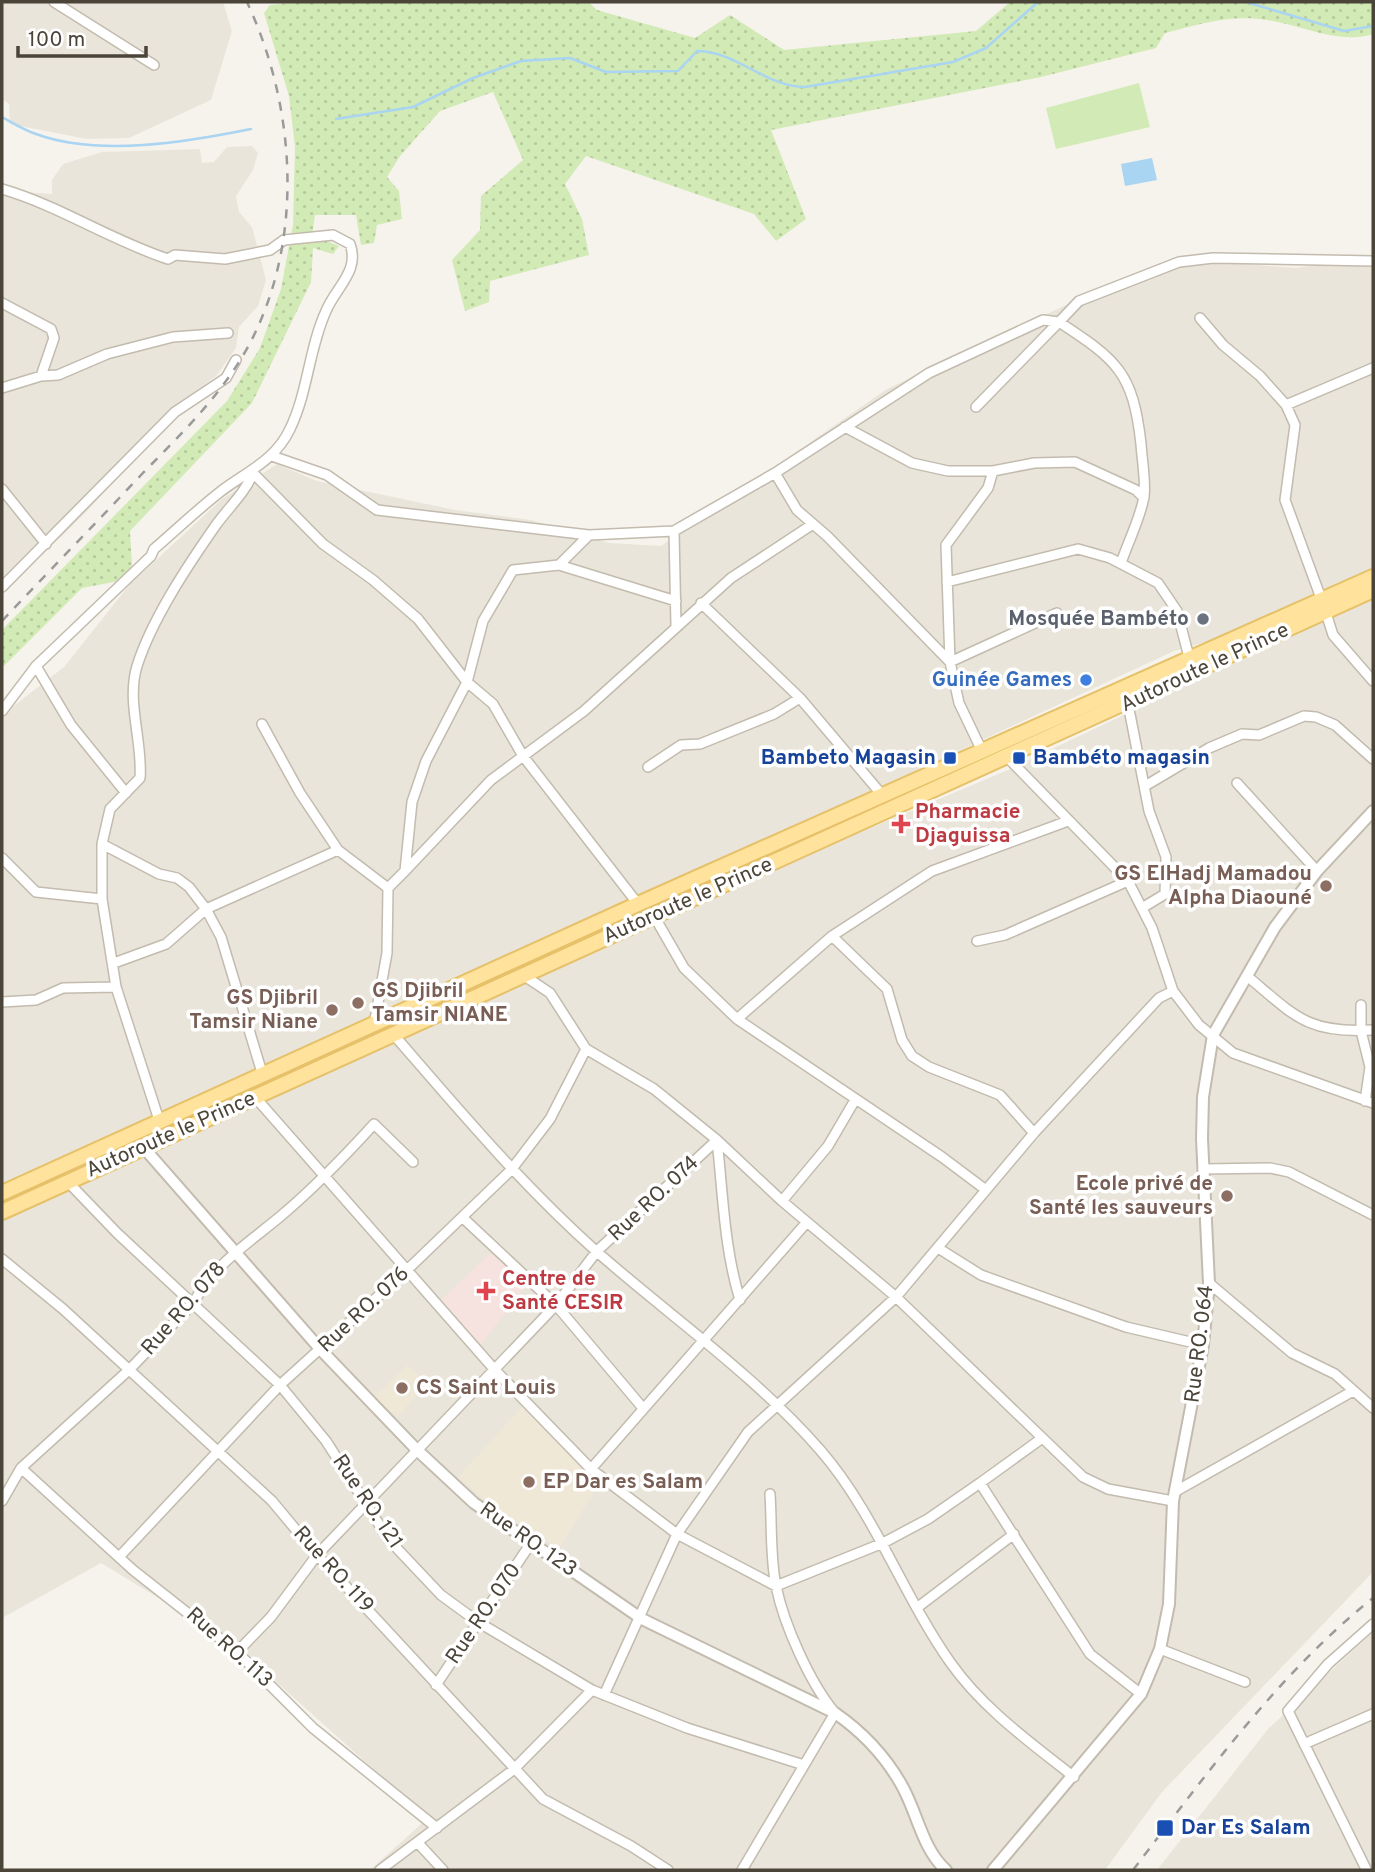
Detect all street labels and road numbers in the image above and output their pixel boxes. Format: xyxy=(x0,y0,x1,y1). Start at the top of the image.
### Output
street label: Autoroute le Prince xyxy=(1116,617,1294,719)
street label: Autoroute le Prince xyxy=(599,851,777,951)
street label: Autoroute le Prince xyxy=(82,1085,260,1185)
street label: Rue RO. 074 xyxy=(603,1150,705,1248)
street label: Rue RO. 078 xyxy=(136,1256,232,1362)
street label: Rue RO. 076 xyxy=(313,1261,415,1359)
street label: Rue RO. 064 xyxy=(1179,1283,1221,1405)
street label: Rue RO. 121 xyxy=(326,1450,408,1554)
street label: Rue RO. 123 xyxy=(474,1497,582,1583)
street label: Rue RO. 119 xyxy=(287,1521,379,1619)
street label: Rue RO. 070 xyxy=(440,1558,528,1670)
street label: Rue RO. 113 xyxy=(180,1602,278,1694)

